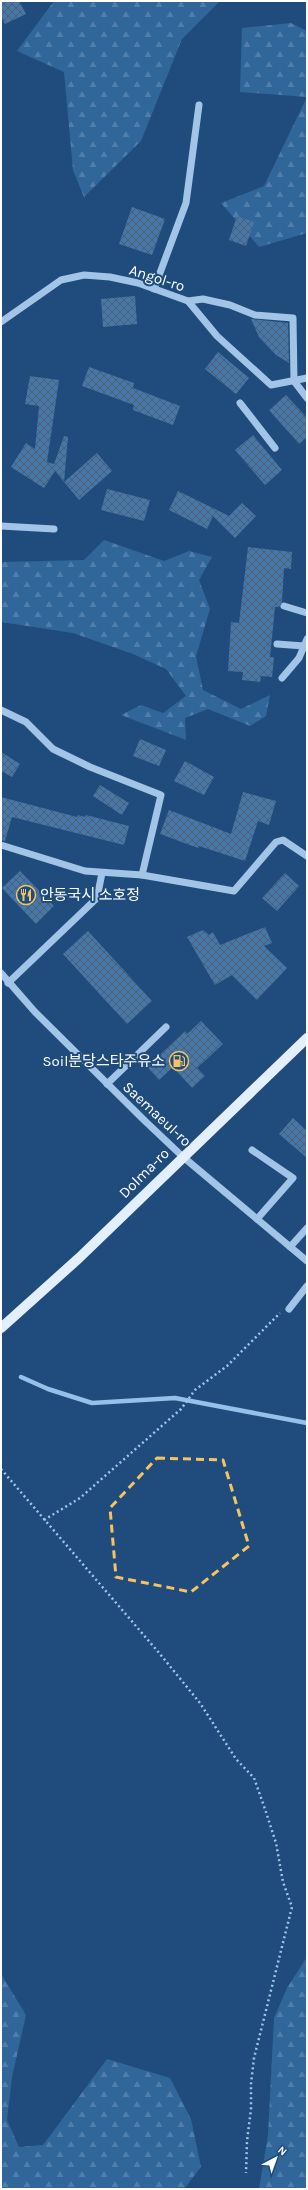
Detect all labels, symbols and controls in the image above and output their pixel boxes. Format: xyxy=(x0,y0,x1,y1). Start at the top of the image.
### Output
street label: Angol-ro xyxy=(127,261,187,295)
restaurant icon: 안동국시 소호정 xyxy=(15,884,37,906)
place label: 안동국시 소호정 xyxy=(40,886,140,904)
fuel station icon: Soil분당스타주유소 xyxy=(168,1050,190,1072)
place label: Soil분당스타주유소 xyxy=(42,1052,165,1070)
street label: Saemaeul-ro xyxy=(119,1078,195,1150)
street label: Dolma-ro xyxy=(115,1144,173,1202)
north arrow xyxy=(256,2138,296,2178)
text: N xyxy=(275,2143,289,2158)

